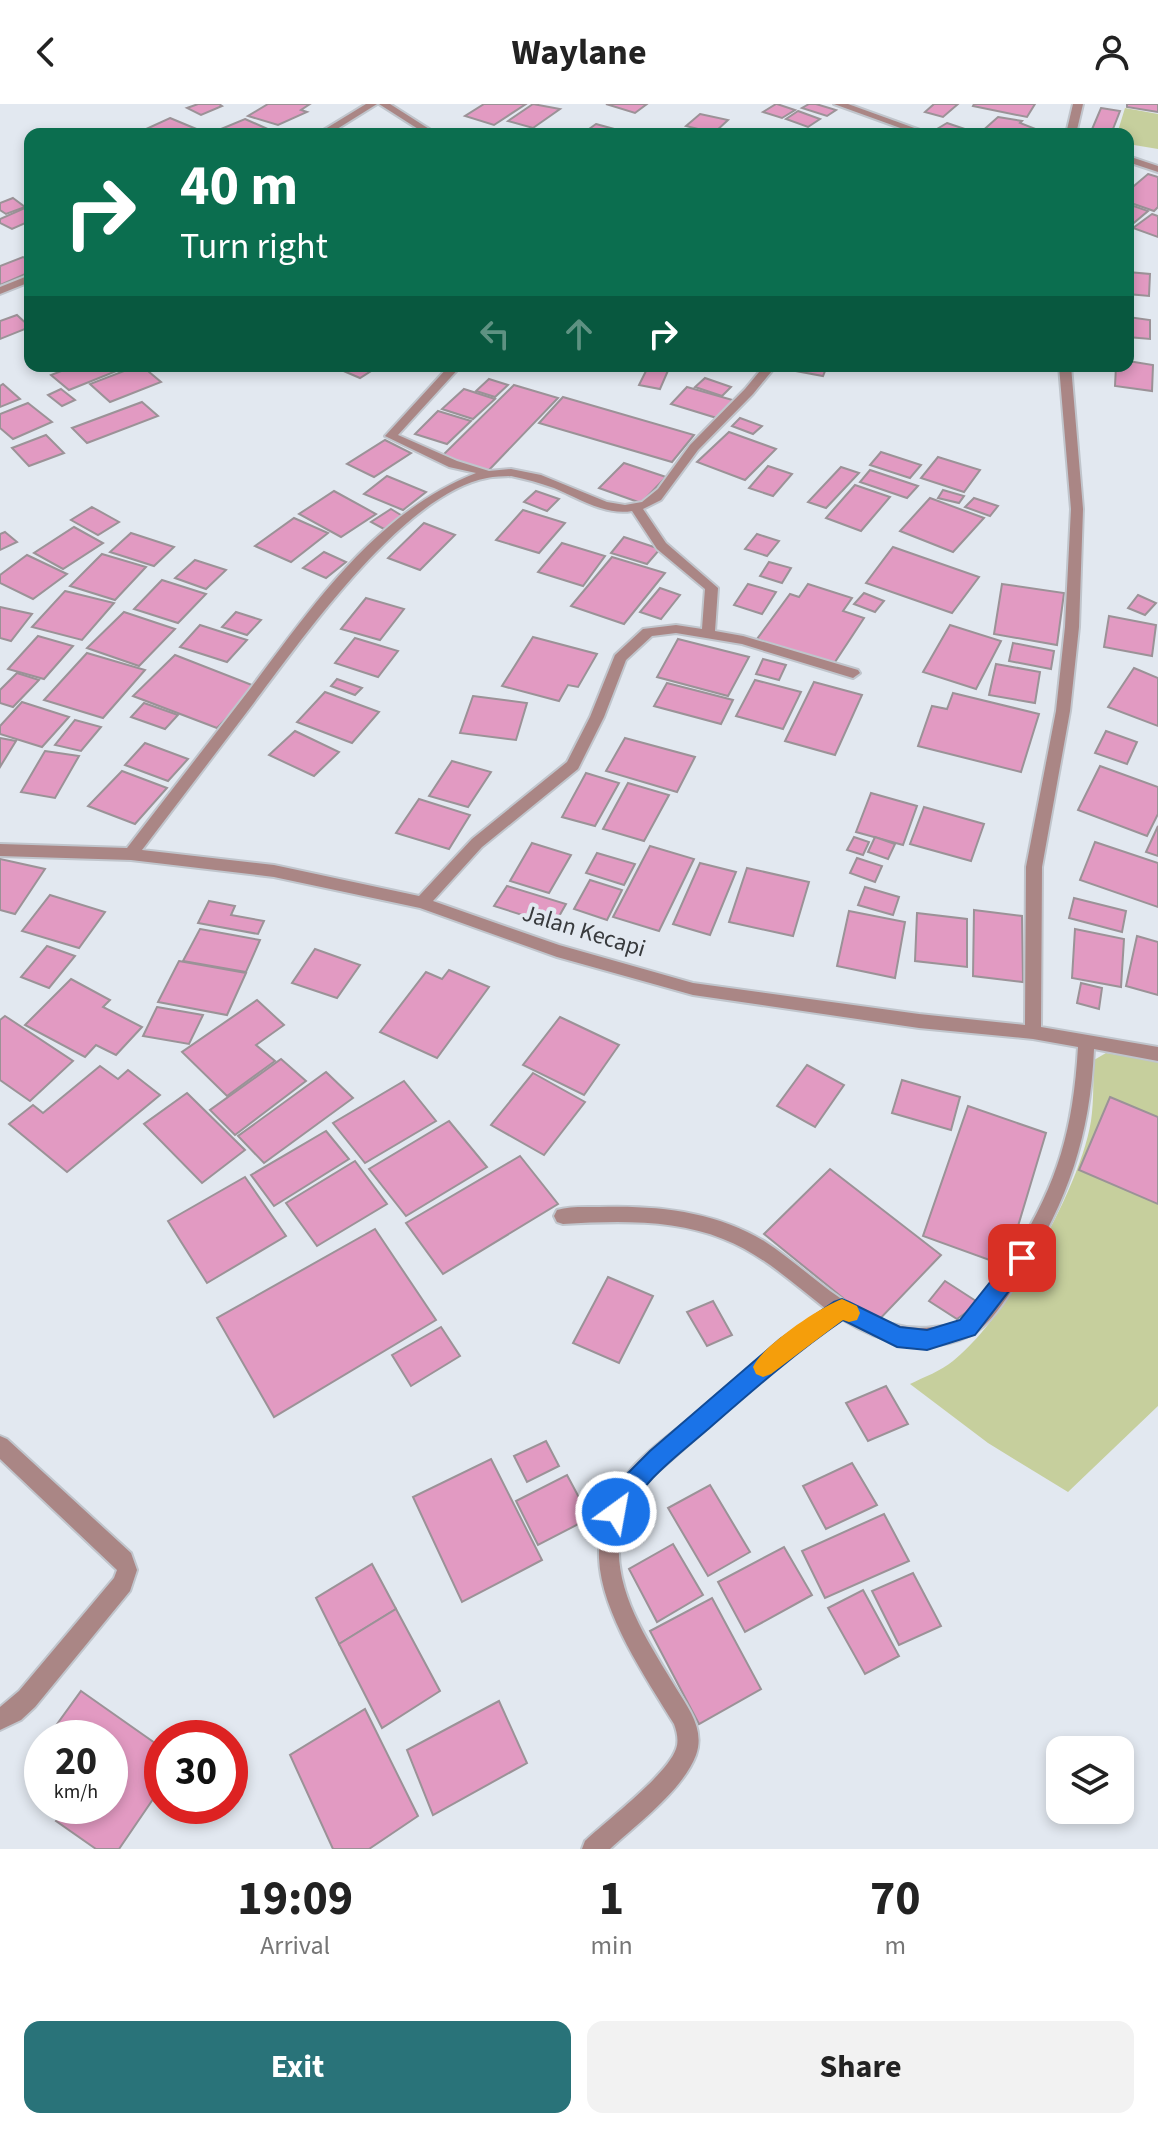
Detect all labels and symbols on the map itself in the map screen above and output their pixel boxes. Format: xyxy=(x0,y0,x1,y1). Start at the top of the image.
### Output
street label: Jalan Kecapi xyxy=(518,896,650,966)
pin xyxy=(988,1224,1056,1292)
position arrow xyxy=(574,1470,658,1554)
speed limit sign: 30 xyxy=(144,1720,248,1824)

